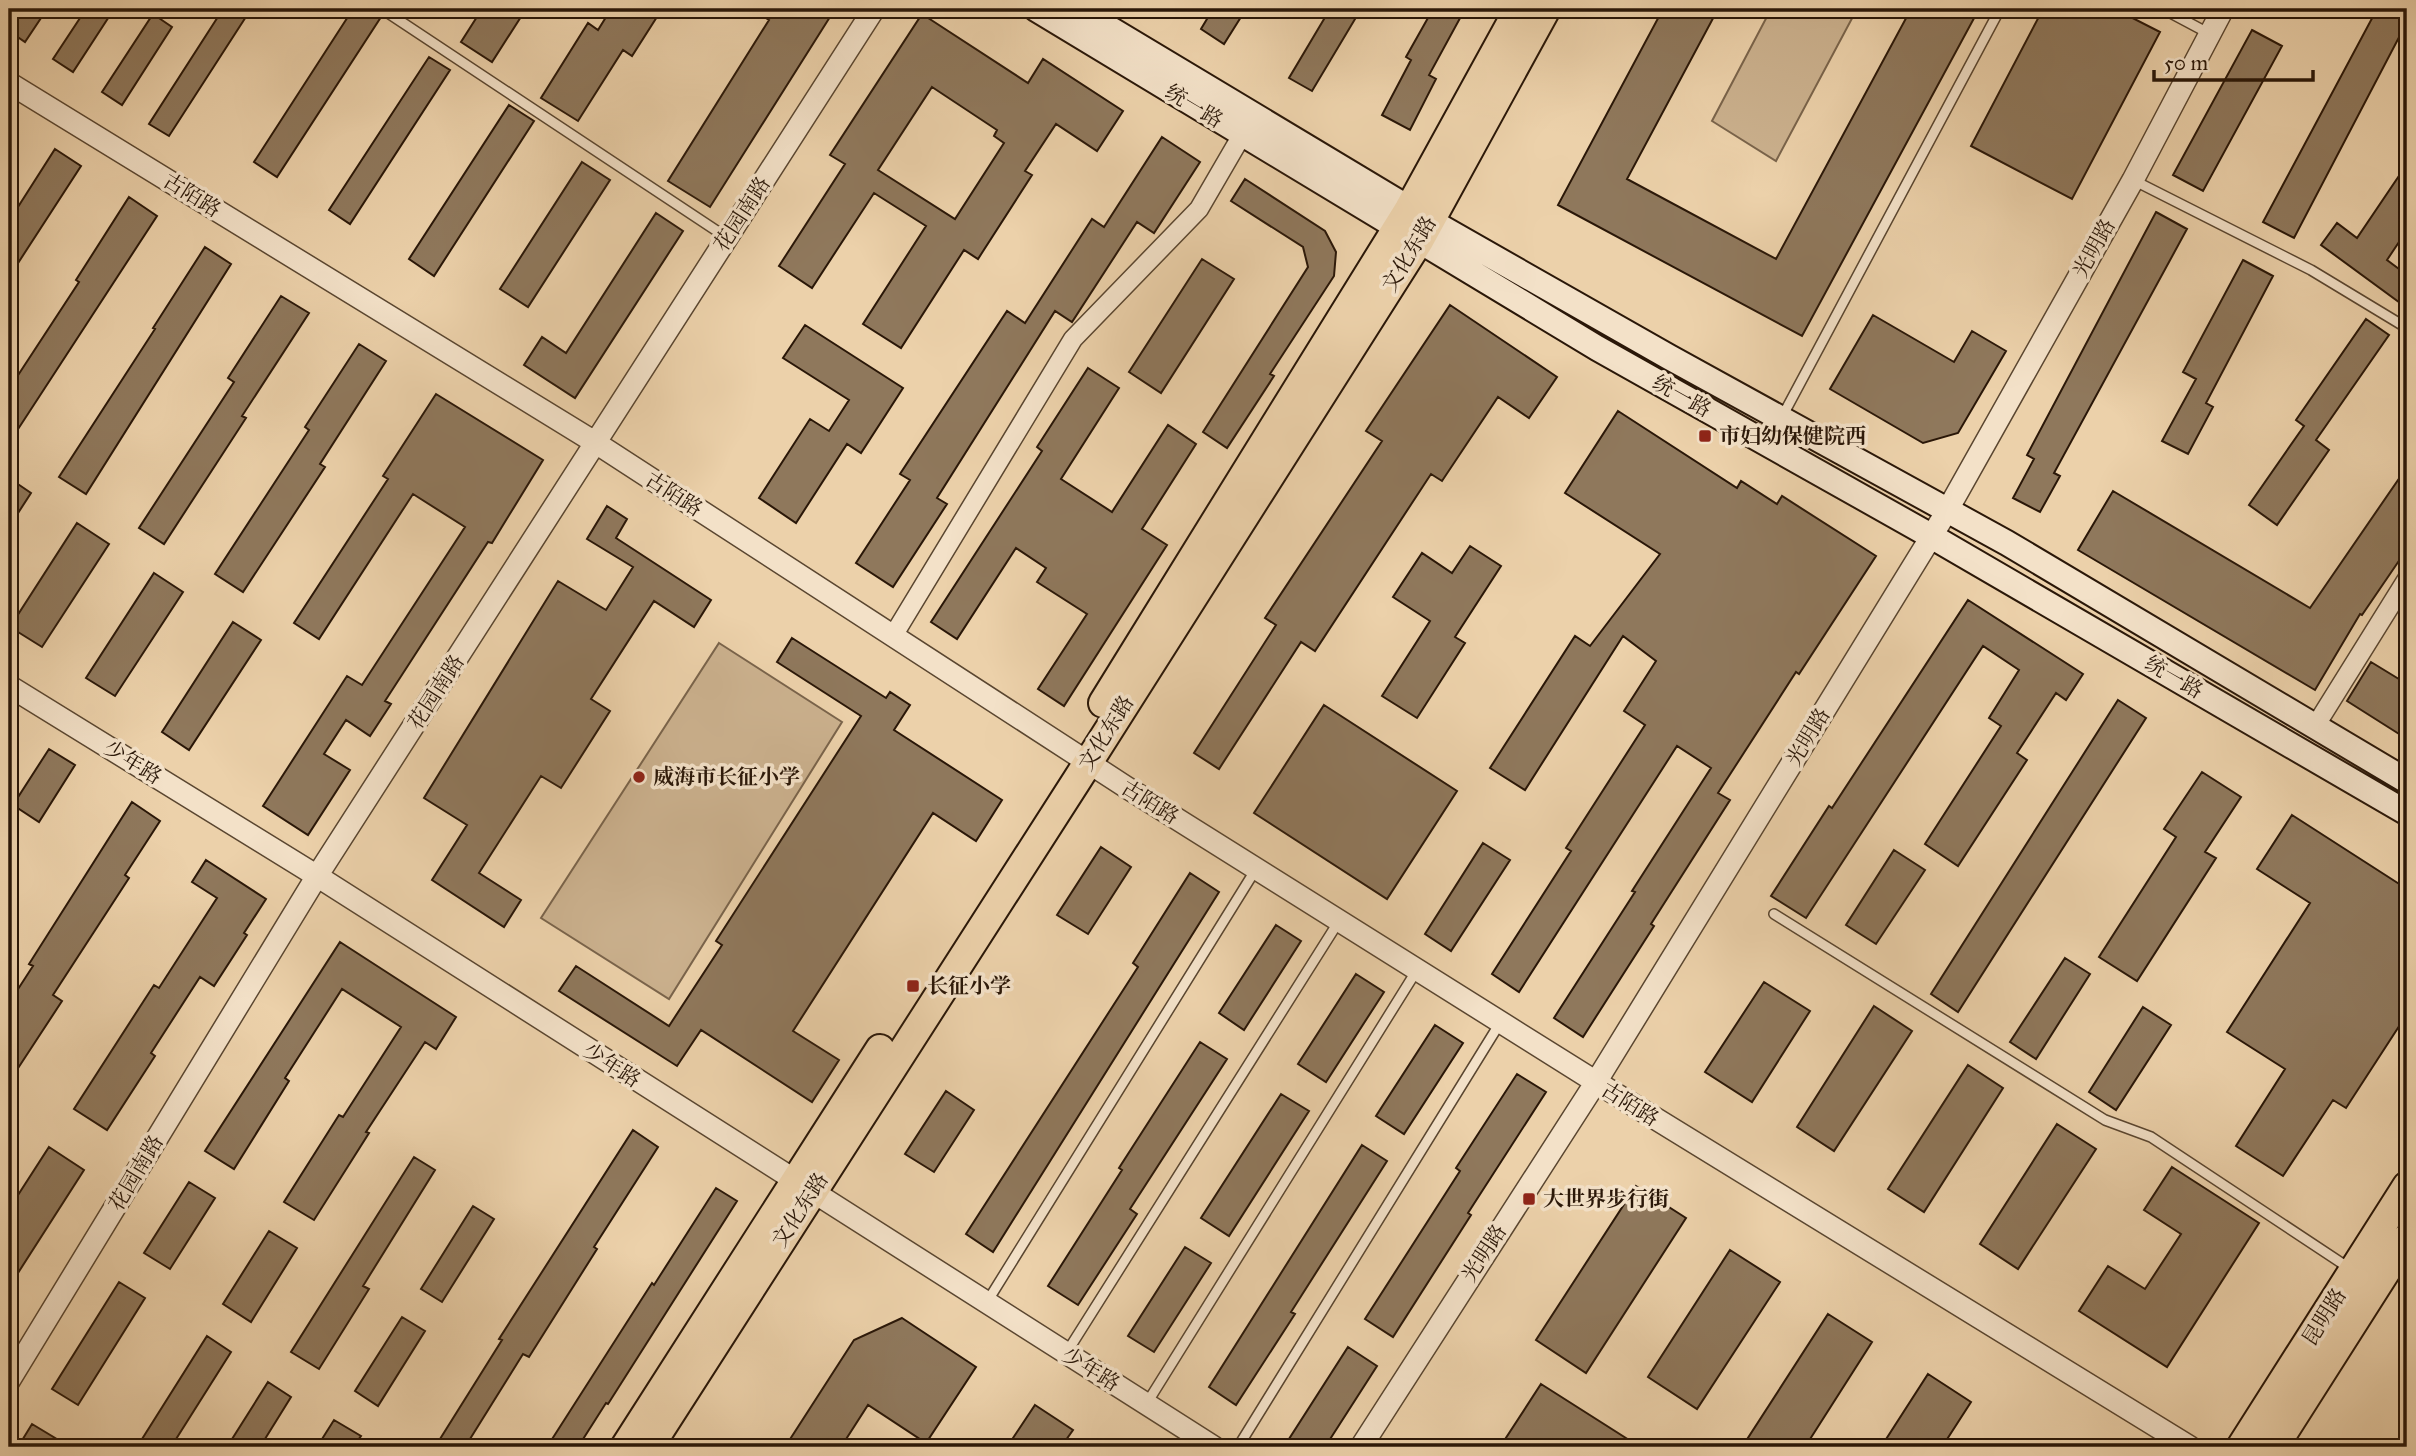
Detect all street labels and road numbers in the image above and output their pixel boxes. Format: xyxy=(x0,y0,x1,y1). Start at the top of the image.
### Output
street label: 统一路 xyxy=(1160,79,1228,133)
street label: 古陌路 xyxy=(158,167,226,223)
street label: 花园南路 xyxy=(708,172,776,256)
street label: 文化东路 xyxy=(1376,211,1442,297)
street label: 光明路 xyxy=(2067,214,2121,282)
street label: 统一路 xyxy=(1648,369,1716,423)
street label: 古陌路 xyxy=(641,466,707,522)
street label: 花园南路 xyxy=(402,650,470,734)
street label: 统一路 xyxy=(2140,650,2208,704)
street label: 文化东路 xyxy=(1073,690,1139,776)
street label: 光明路 xyxy=(1781,703,1835,771)
street label: 少年路 xyxy=(99,734,167,790)
street label: 古陌路 xyxy=(1116,774,1184,830)
street label: 少年路 xyxy=(579,1037,645,1093)
street label: 古陌路 xyxy=(1596,1076,1664,1132)
street label: 花园南路 xyxy=(103,1130,169,1216)
street label: 文化东路 xyxy=(766,1168,834,1252)
street label: 光明路 xyxy=(1456,1220,1512,1286)
street label: 昆明路 xyxy=(2296,1283,2352,1351)
street label: 少年路 xyxy=(1057,1341,1125,1397)

